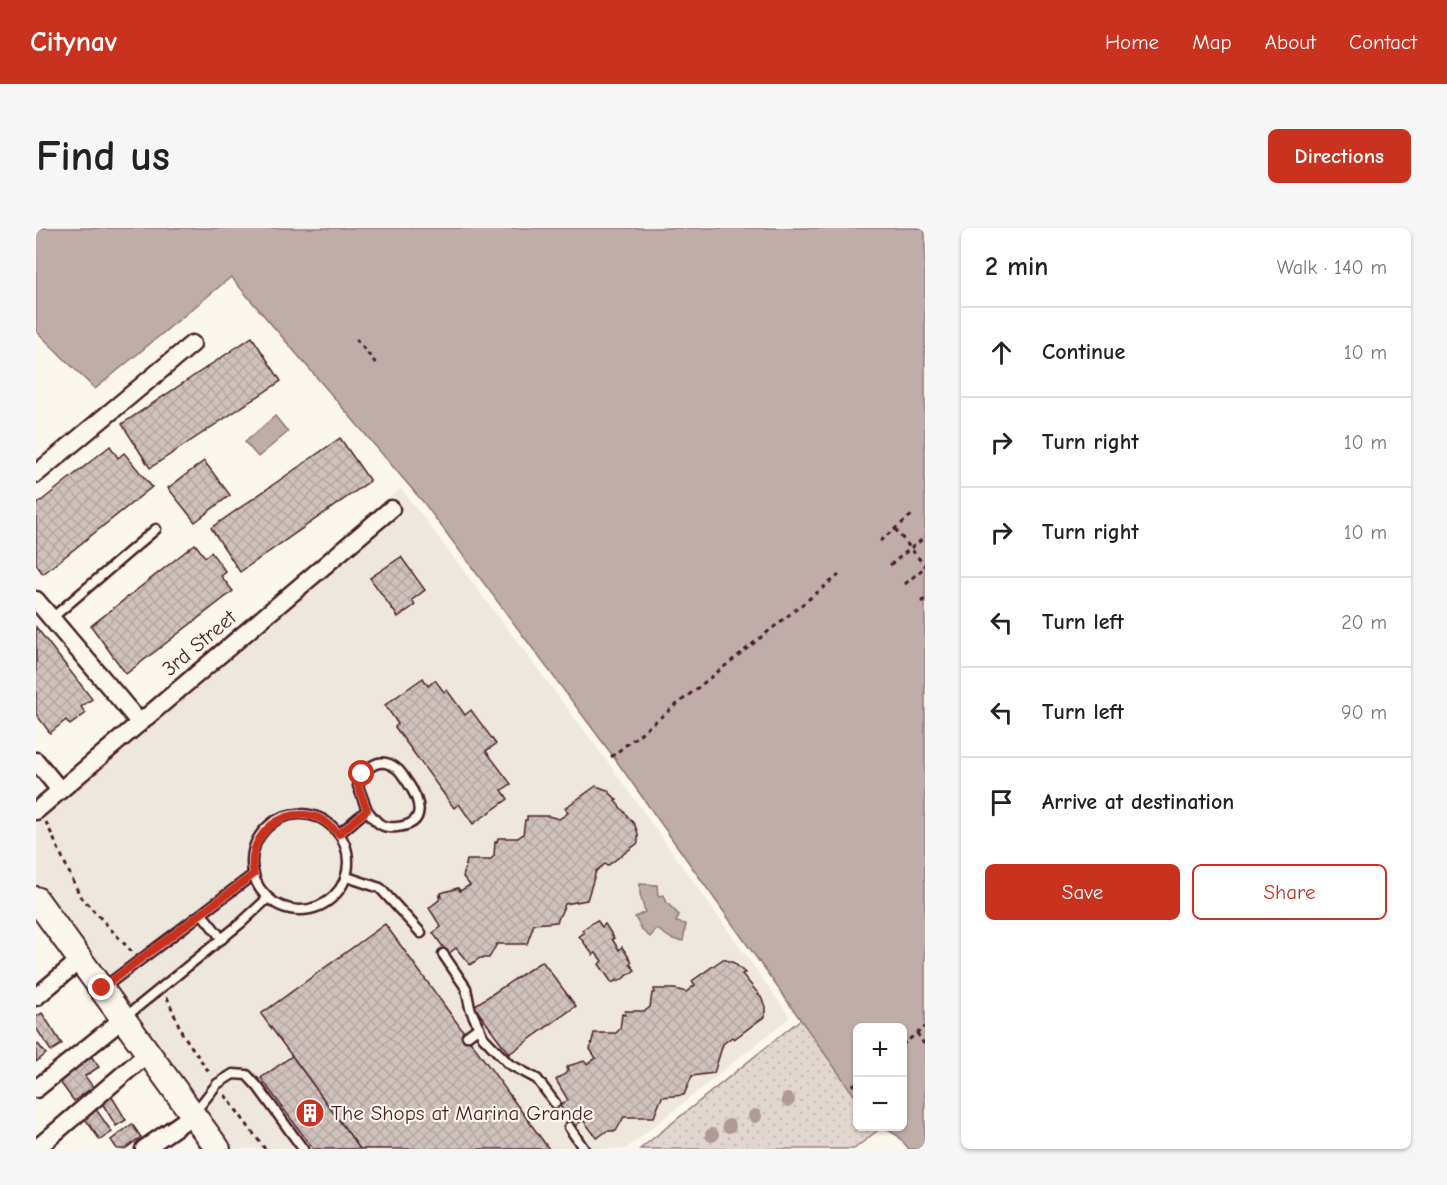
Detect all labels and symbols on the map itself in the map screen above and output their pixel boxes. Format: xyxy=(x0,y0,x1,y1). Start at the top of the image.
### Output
street label: 3rd Street xyxy=(157,605,242,681)
route start xyxy=(348,760,374,786)
route end xyxy=(88,974,114,1000)
building icon: The Shops at Marina Grande xyxy=(294,1097,326,1129)
place label: The Shops at Marina Grande xyxy=(331,1101,593,1125)

